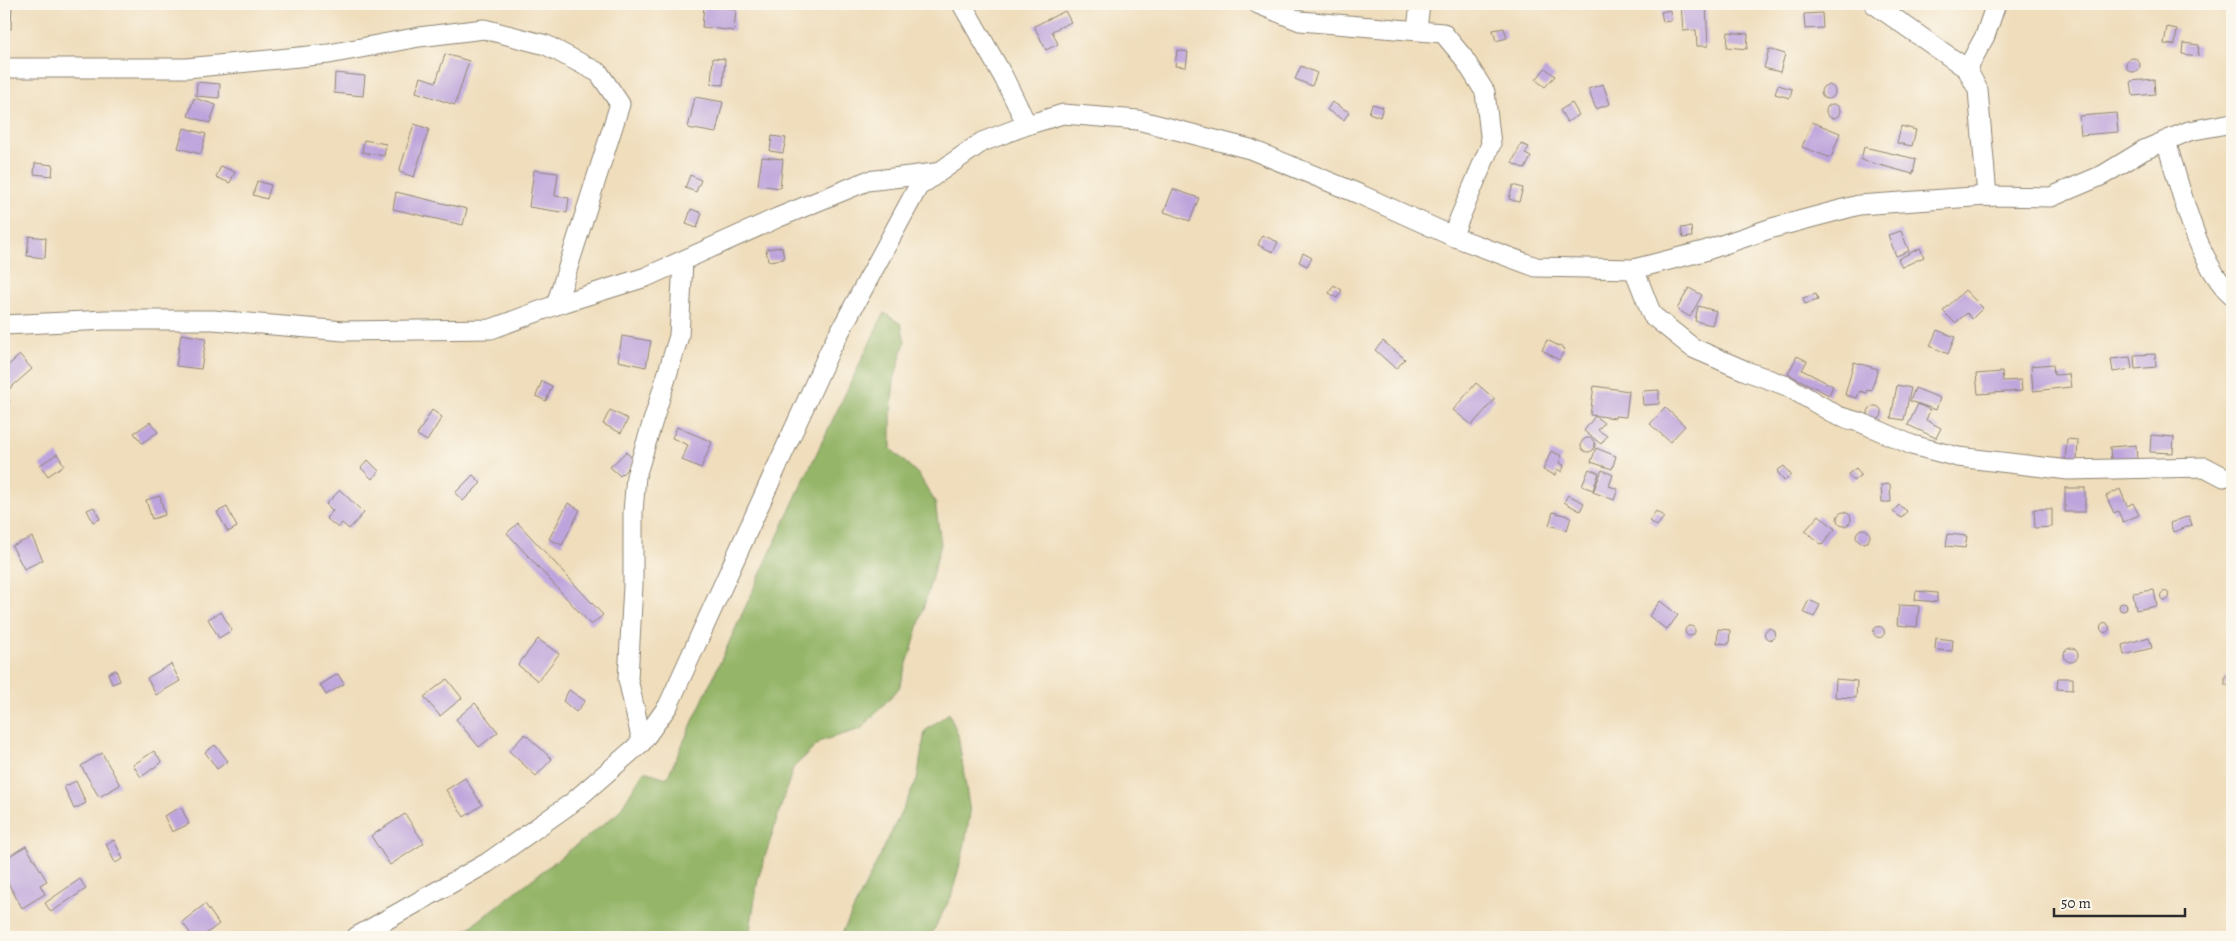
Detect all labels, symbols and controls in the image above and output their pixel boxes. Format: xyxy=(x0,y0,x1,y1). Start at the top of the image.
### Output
scale bar xyxy=(2054,886,2185,918)
text: 50 m xyxy=(2061,893,2091,913)

